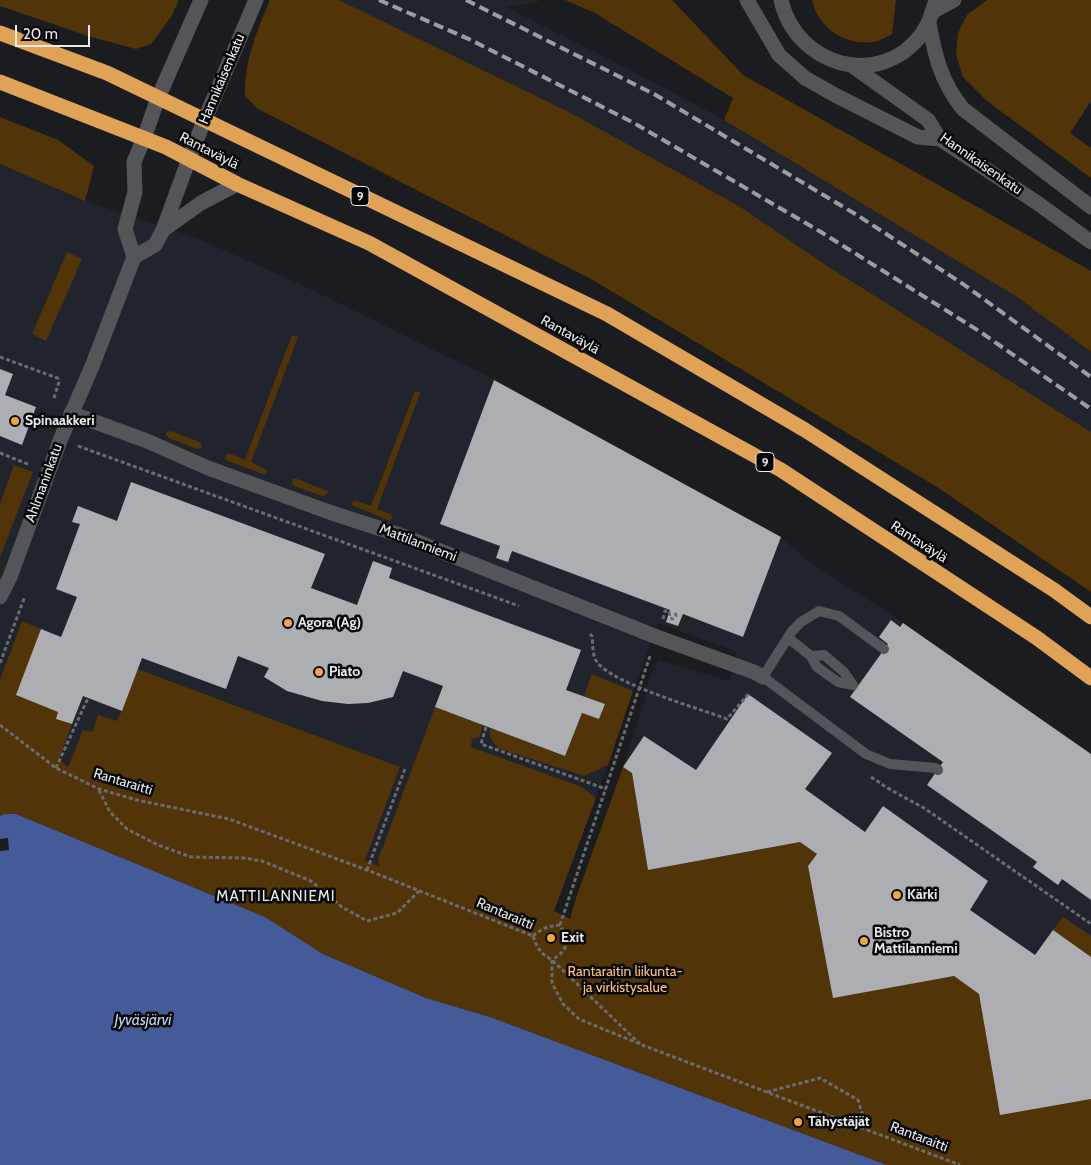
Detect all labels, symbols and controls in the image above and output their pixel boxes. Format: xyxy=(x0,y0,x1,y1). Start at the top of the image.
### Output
scale bar xyxy=(18,15,92,47)
text: 20 m xyxy=(23,25,58,43)
street label: Hannikaisenkatu xyxy=(195,31,249,127)
street label: Rantaväylä xyxy=(177,129,241,173)
street label: Hannikaisenkatu xyxy=(937,129,1025,199)
road number: 9 xyxy=(351,187,369,206)
street label: Rantaväylä xyxy=(538,312,602,358)
place label: Spinaakkeri xyxy=(25,413,95,429)
marker: Spinaakkeri xyxy=(9,415,21,427)
street label: Ahlmaninkatu xyxy=(22,442,66,524)
road number: 9 xyxy=(756,452,774,472)
street label: Rantaväylä xyxy=(887,517,951,567)
street label: Mattilanniemi xyxy=(377,521,459,565)
place label: Agora (Ag) xyxy=(298,615,361,631)
marker: Agora (Ag) xyxy=(282,617,294,629)
place label: Piato xyxy=(329,664,360,680)
marker: Piato xyxy=(313,666,325,678)
street label: Rantaraitti xyxy=(92,765,154,799)
place label: Kärki xyxy=(907,887,937,903)
district label: MATTILANNIEMI xyxy=(215,888,337,906)
marker: Kärki xyxy=(891,889,903,901)
street label: Rantaraitti xyxy=(474,894,536,934)
place label: Bistro Mattilanniemi xyxy=(874,925,958,958)
place label: Exit xyxy=(561,930,584,946)
marker: Exit xyxy=(545,932,557,944)
marker: Bistro Mattilanniemi xyxy=(858,935,870,947)
park label: Rantaraitin liikunta- ja virkistysalue xyxy=(568,964,682,996)
water label: Jyväsjärvi xyxy=(115,1012,171,1030)
place label: Tähystäjät xyxy=(808,1114,870,1130)
marker: Tähystäjät xyxy=(792,1116,804,1128)
street label: Rantaraitti xyxy=(888,1118,950,1156)

